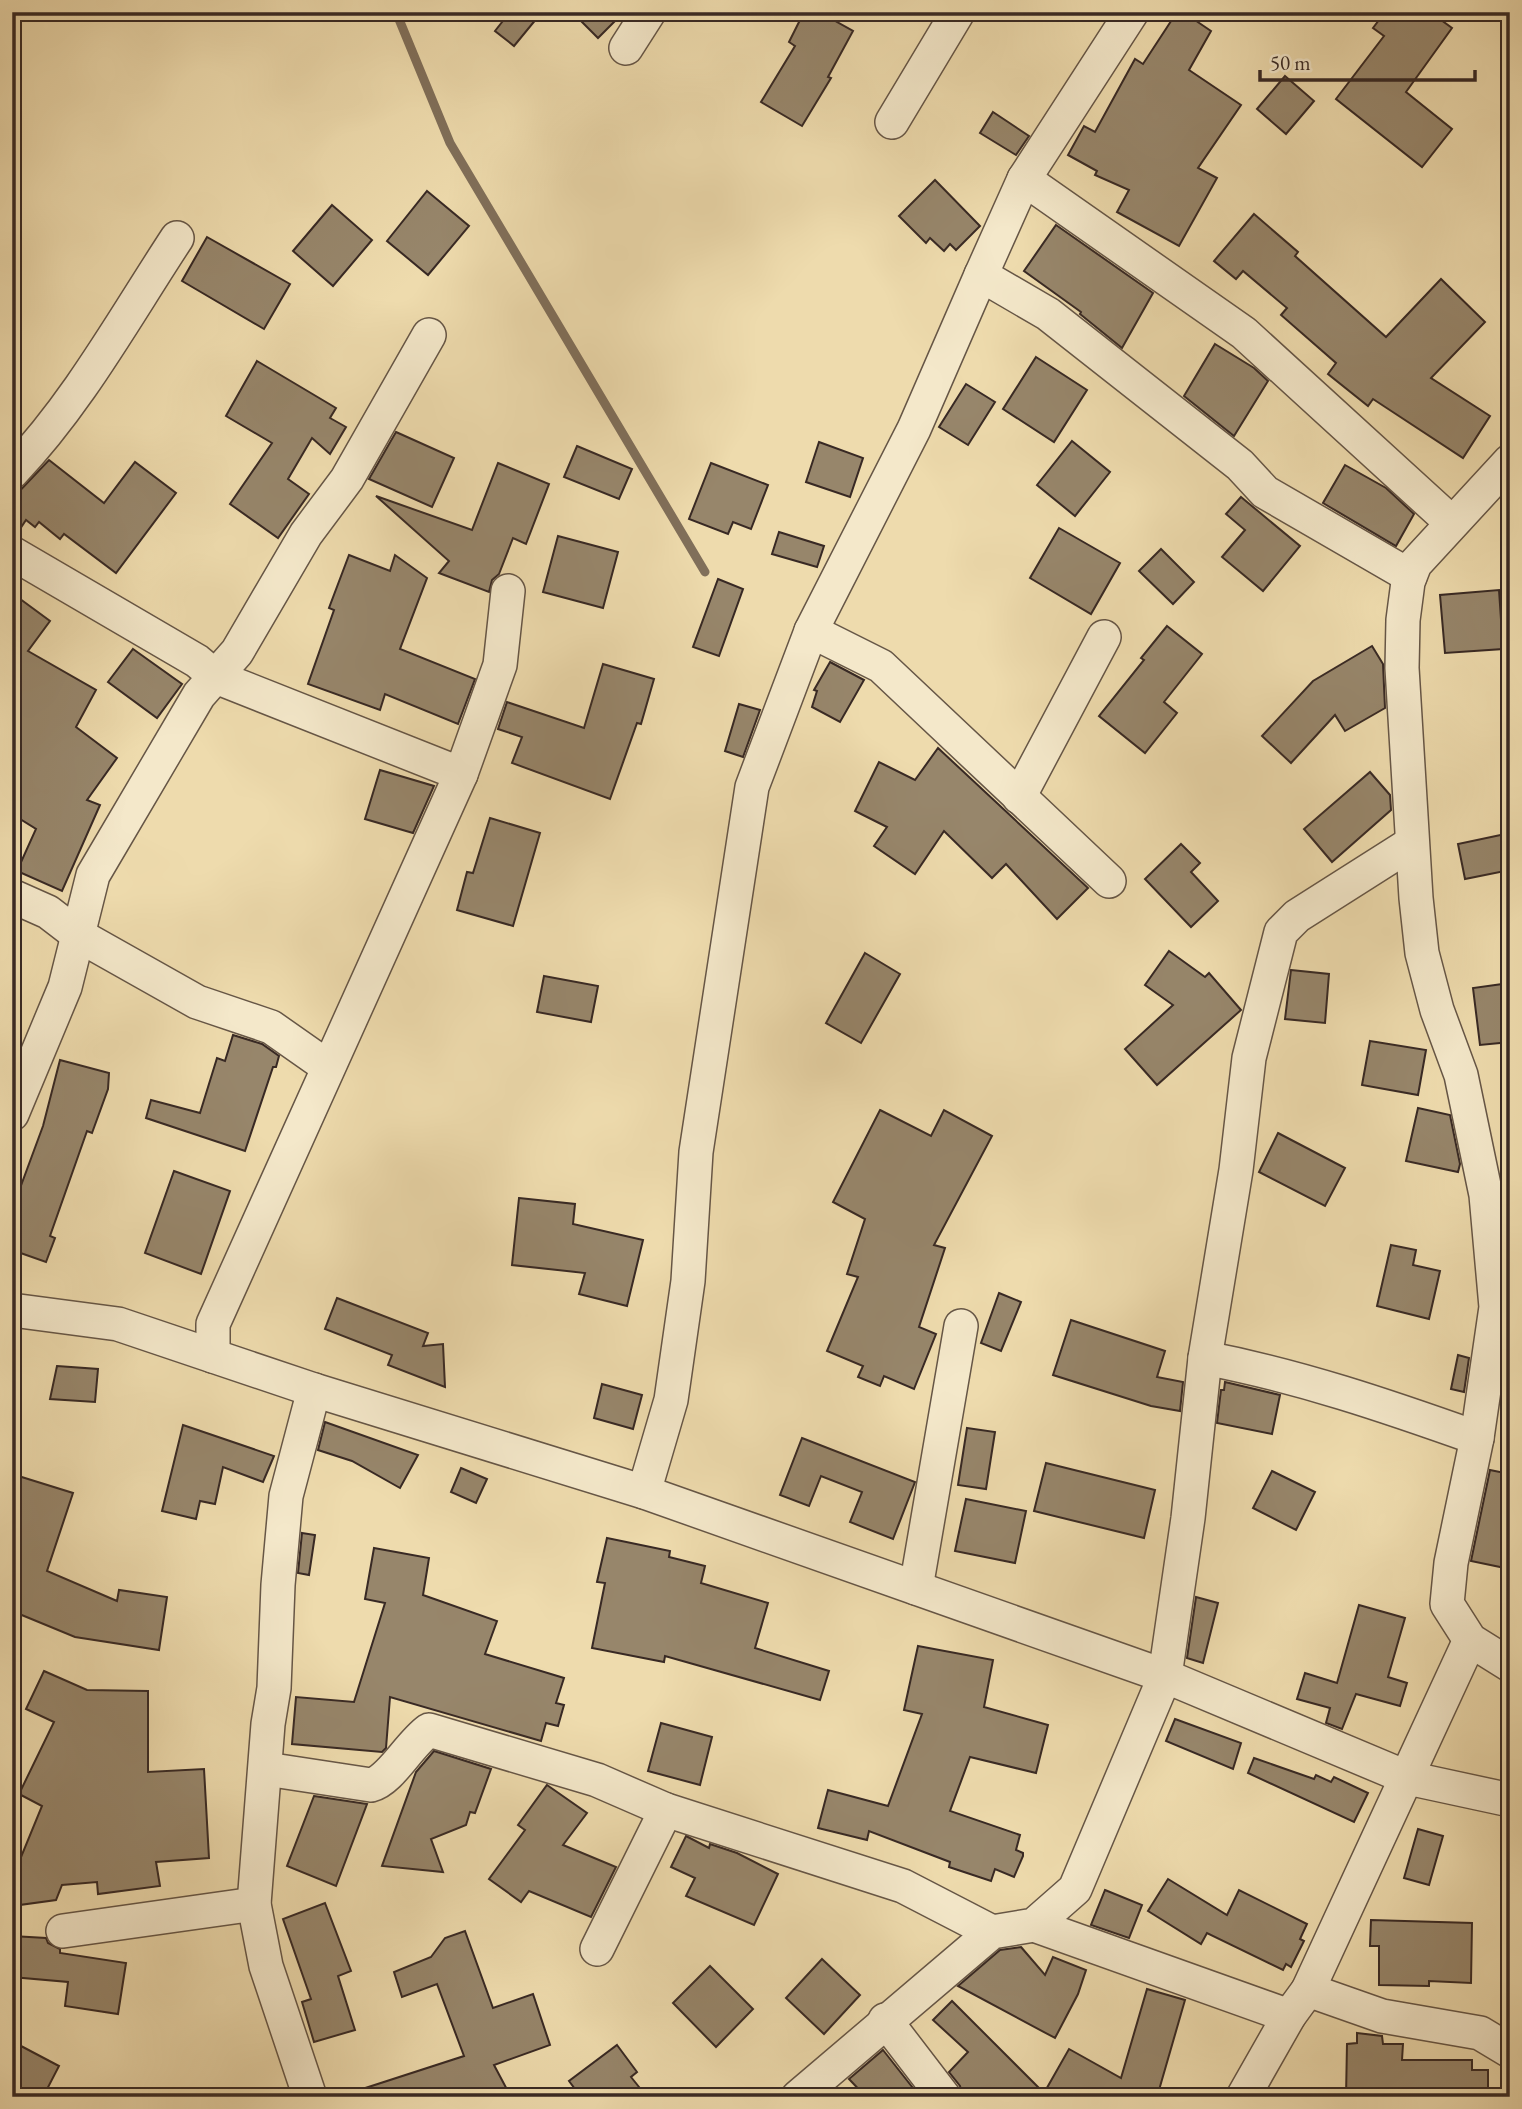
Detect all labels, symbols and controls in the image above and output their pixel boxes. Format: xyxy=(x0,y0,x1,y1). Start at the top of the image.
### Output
scale bar xyxy=(1260,38,1475,82)
text: 50 m xyxy=(1270,49,1311,76)

